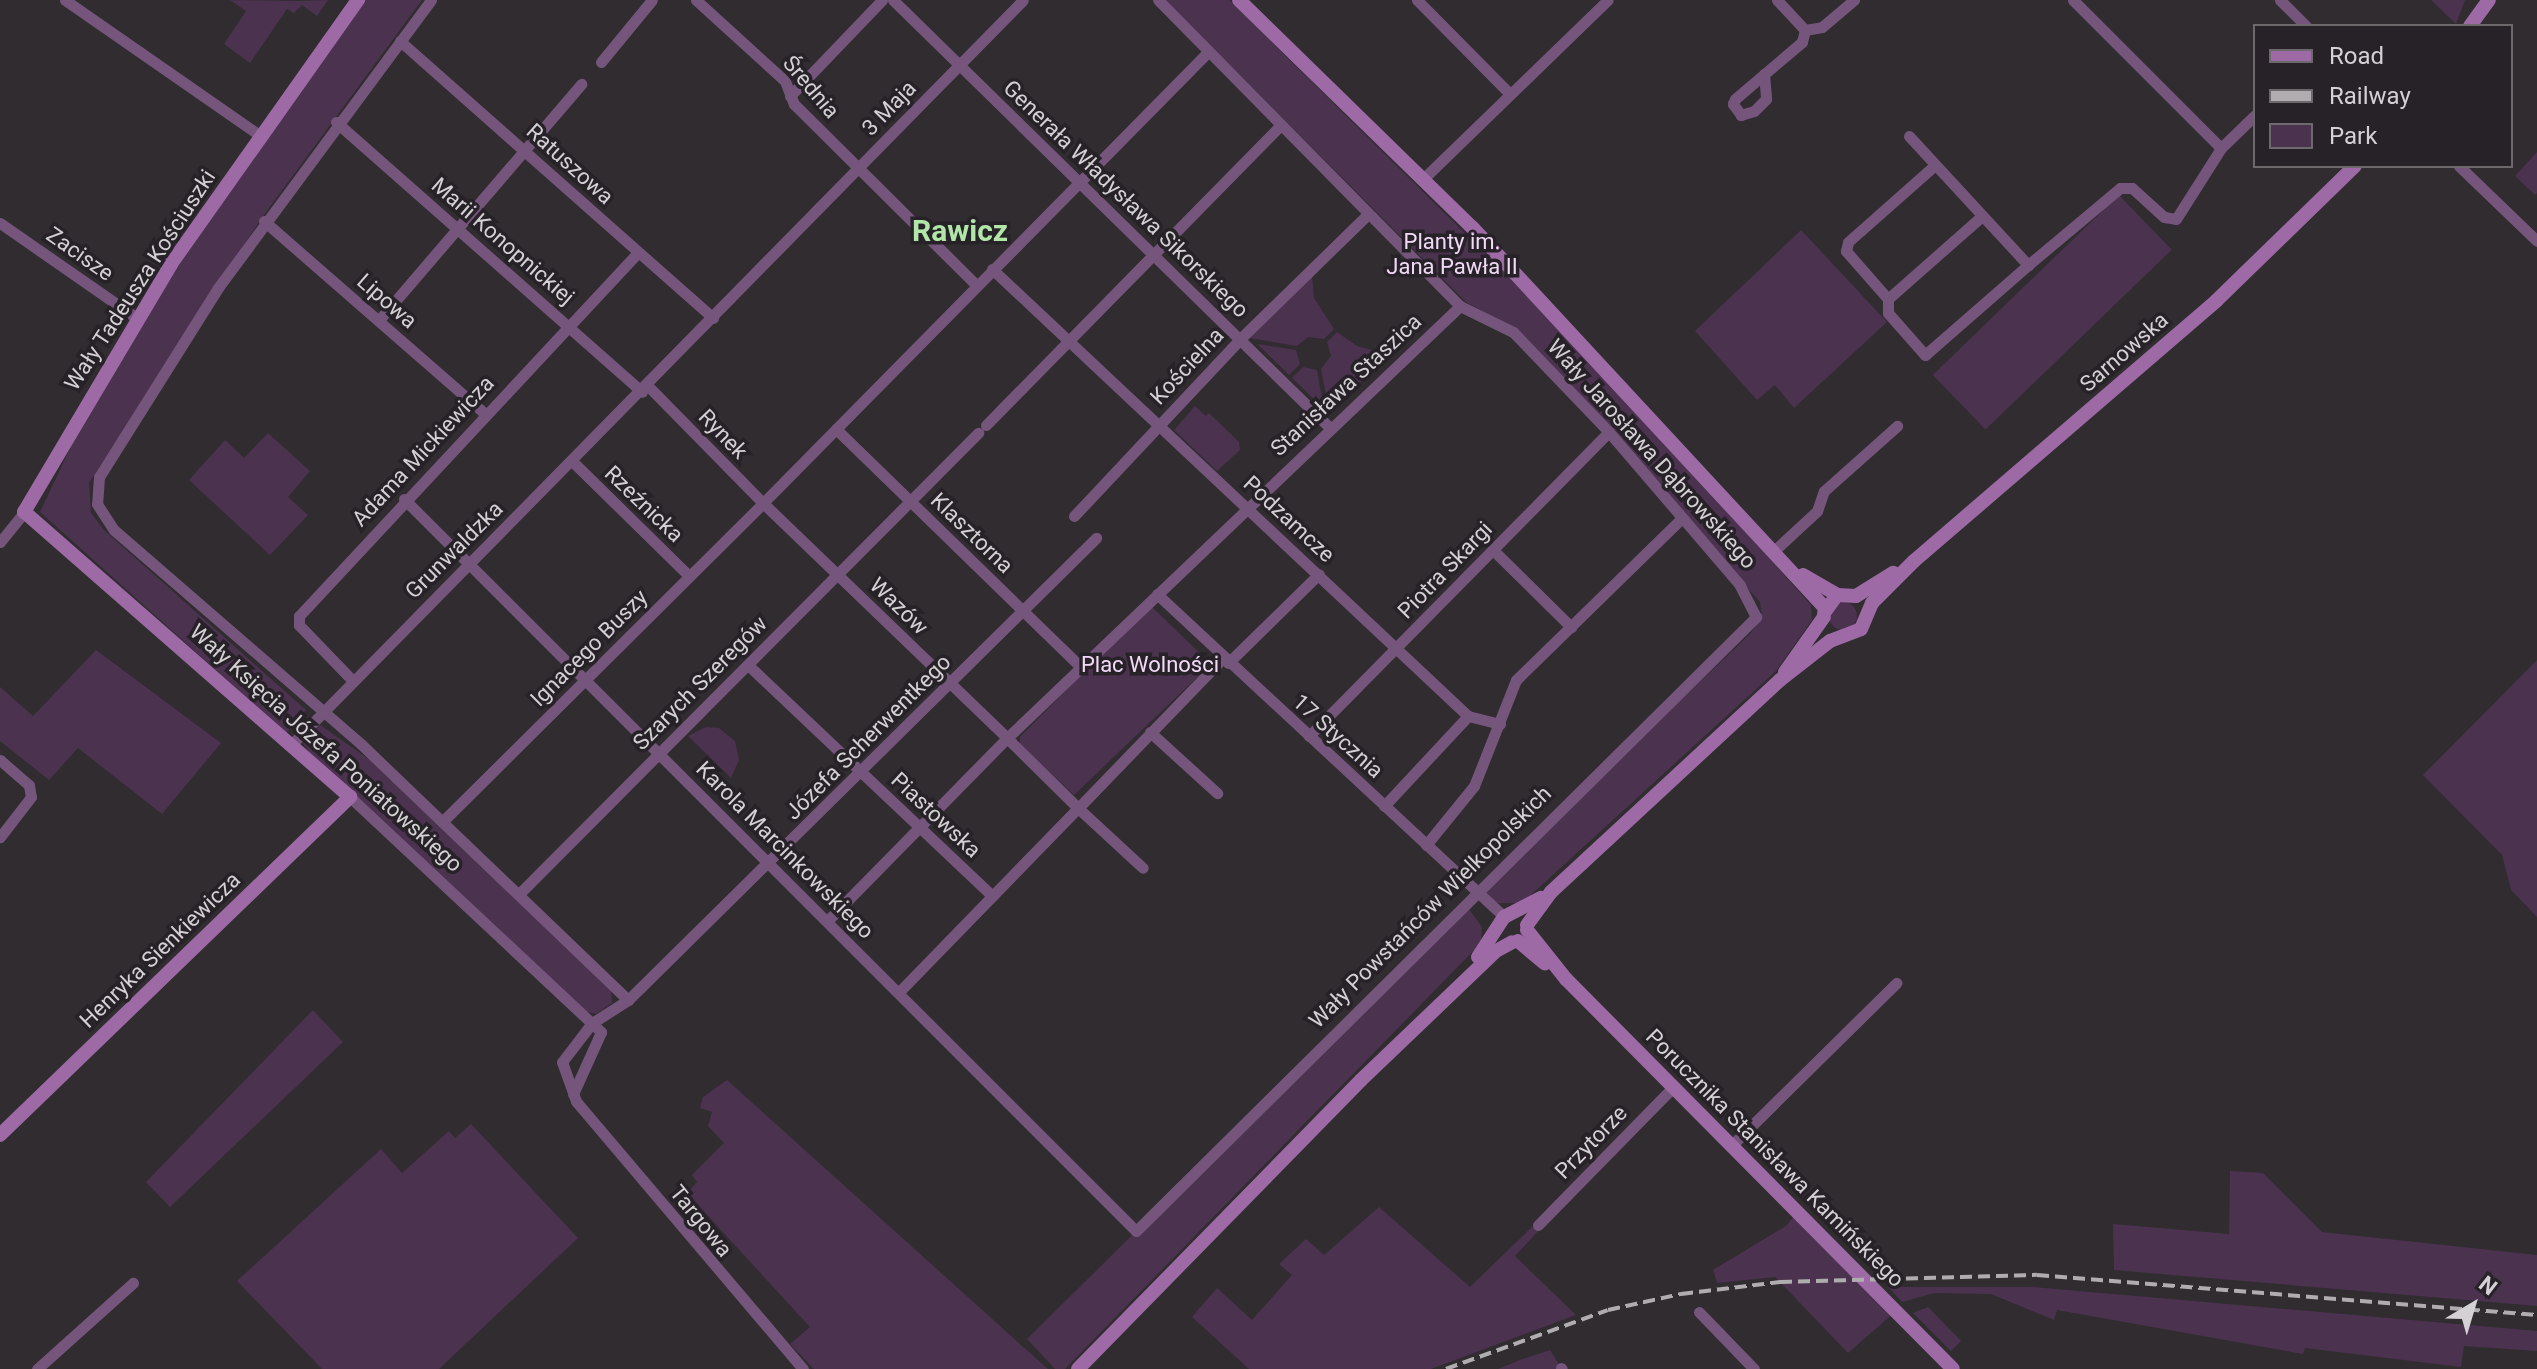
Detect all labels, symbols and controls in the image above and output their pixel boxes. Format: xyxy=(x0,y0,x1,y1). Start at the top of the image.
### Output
legend xyxy=(2253,24,2513,168)
text: Road xyxy=(2329,42,2384,70)
street label: Średnia xyxy=(777,50,845,124)
street label: 3 Maja xyxy=(857,75,921,141)
street label: Generała Władysława Sikorskiego xyxy=(998,75,1254,323)
text: Railway xyxy=(2329,82,2411,110)
street label: Ratuszowa xyxy=(521,118,619,210)
text: Park xyxy=(2329,122,2377,150)
street label: Wały Tadeusza Kościuszki xyxy=(59,165,221,395)
street label: Marii Konopnickiej xyxy=(426,172,580,310)
district label: Rawicz xyxy=(912,213,1008,249)
street label: Zacisze xyxy=(41,221,119,287)
park label: Planty im. Jana Pawła II xyxy=(1386,228,1518,280)
street label: Lipowa xyxy=(352,268,422,334)
street label: Sarnowska xyxy=(2075,307,2173,397)
street label: Stanisława Staszica xyxy=(1265,308,1427,462)
street label: Kościelna xyxy=(1145,322,1229,410)
street label: Wały Jarosława Dąbrowskiego xyxy=(1542,334,1762,574)
street label: Adama Mickiewicza xyxy=(347,370,499,532)
street label: Rynek xyxy=(693,404,753,464)
street label: Rzeźnicka xyxy=(599,460,689,548)
street label: Podzamcze xyxy=(1238,470,1340,568)
street label: Klasztorna xyxy=(925,487,1019,579)
street label: Grunwaldzka xyxy=(400,496,508,604)
street label: Piotra Skargi xyxy=(1392,516,1498,624)
street label: Wazów xyxy=(864,572,934,640)
street label: Ignacego Buszy xyxy=(525,584,653,712)
street label: Szarych Szeregów xyxy=(627,610,773,756)
street label: Wały Księcia Józefa Poniatowskiego xyxy=(184,619,468,877)
street label: Józefa Scherwentkego xyxy=(780,649,956,825)
park label: Plac Wolności xyxy=(1081,652,1219,678)
street label: 17 Stycznia xyxy=(1287,689,1389,783)
street label: Karola Marcinkowskiego xyxy=(691,756,879,944)
street label: Piastowska xyxy=(886,767,986,863)
street label: Wały Powstańców Wielkopolskich xyxy=(1303,780,1557,1034)
street label: Henryka Sienkiewicza xyxy=(74,867,246,1033)
street label: Porucznika Stanisława Kamińskiego xyxy=(1640,1023,1910,1293)
street label: Przytorze xyxy=(1550,1100,1632,1184)
street label: Targowa xyxy=(664,1180,738,1262)
north arrow xyxy=(2433,1265,2513,1345)
text: N xyxy=(2474,1271,2502,1300)

